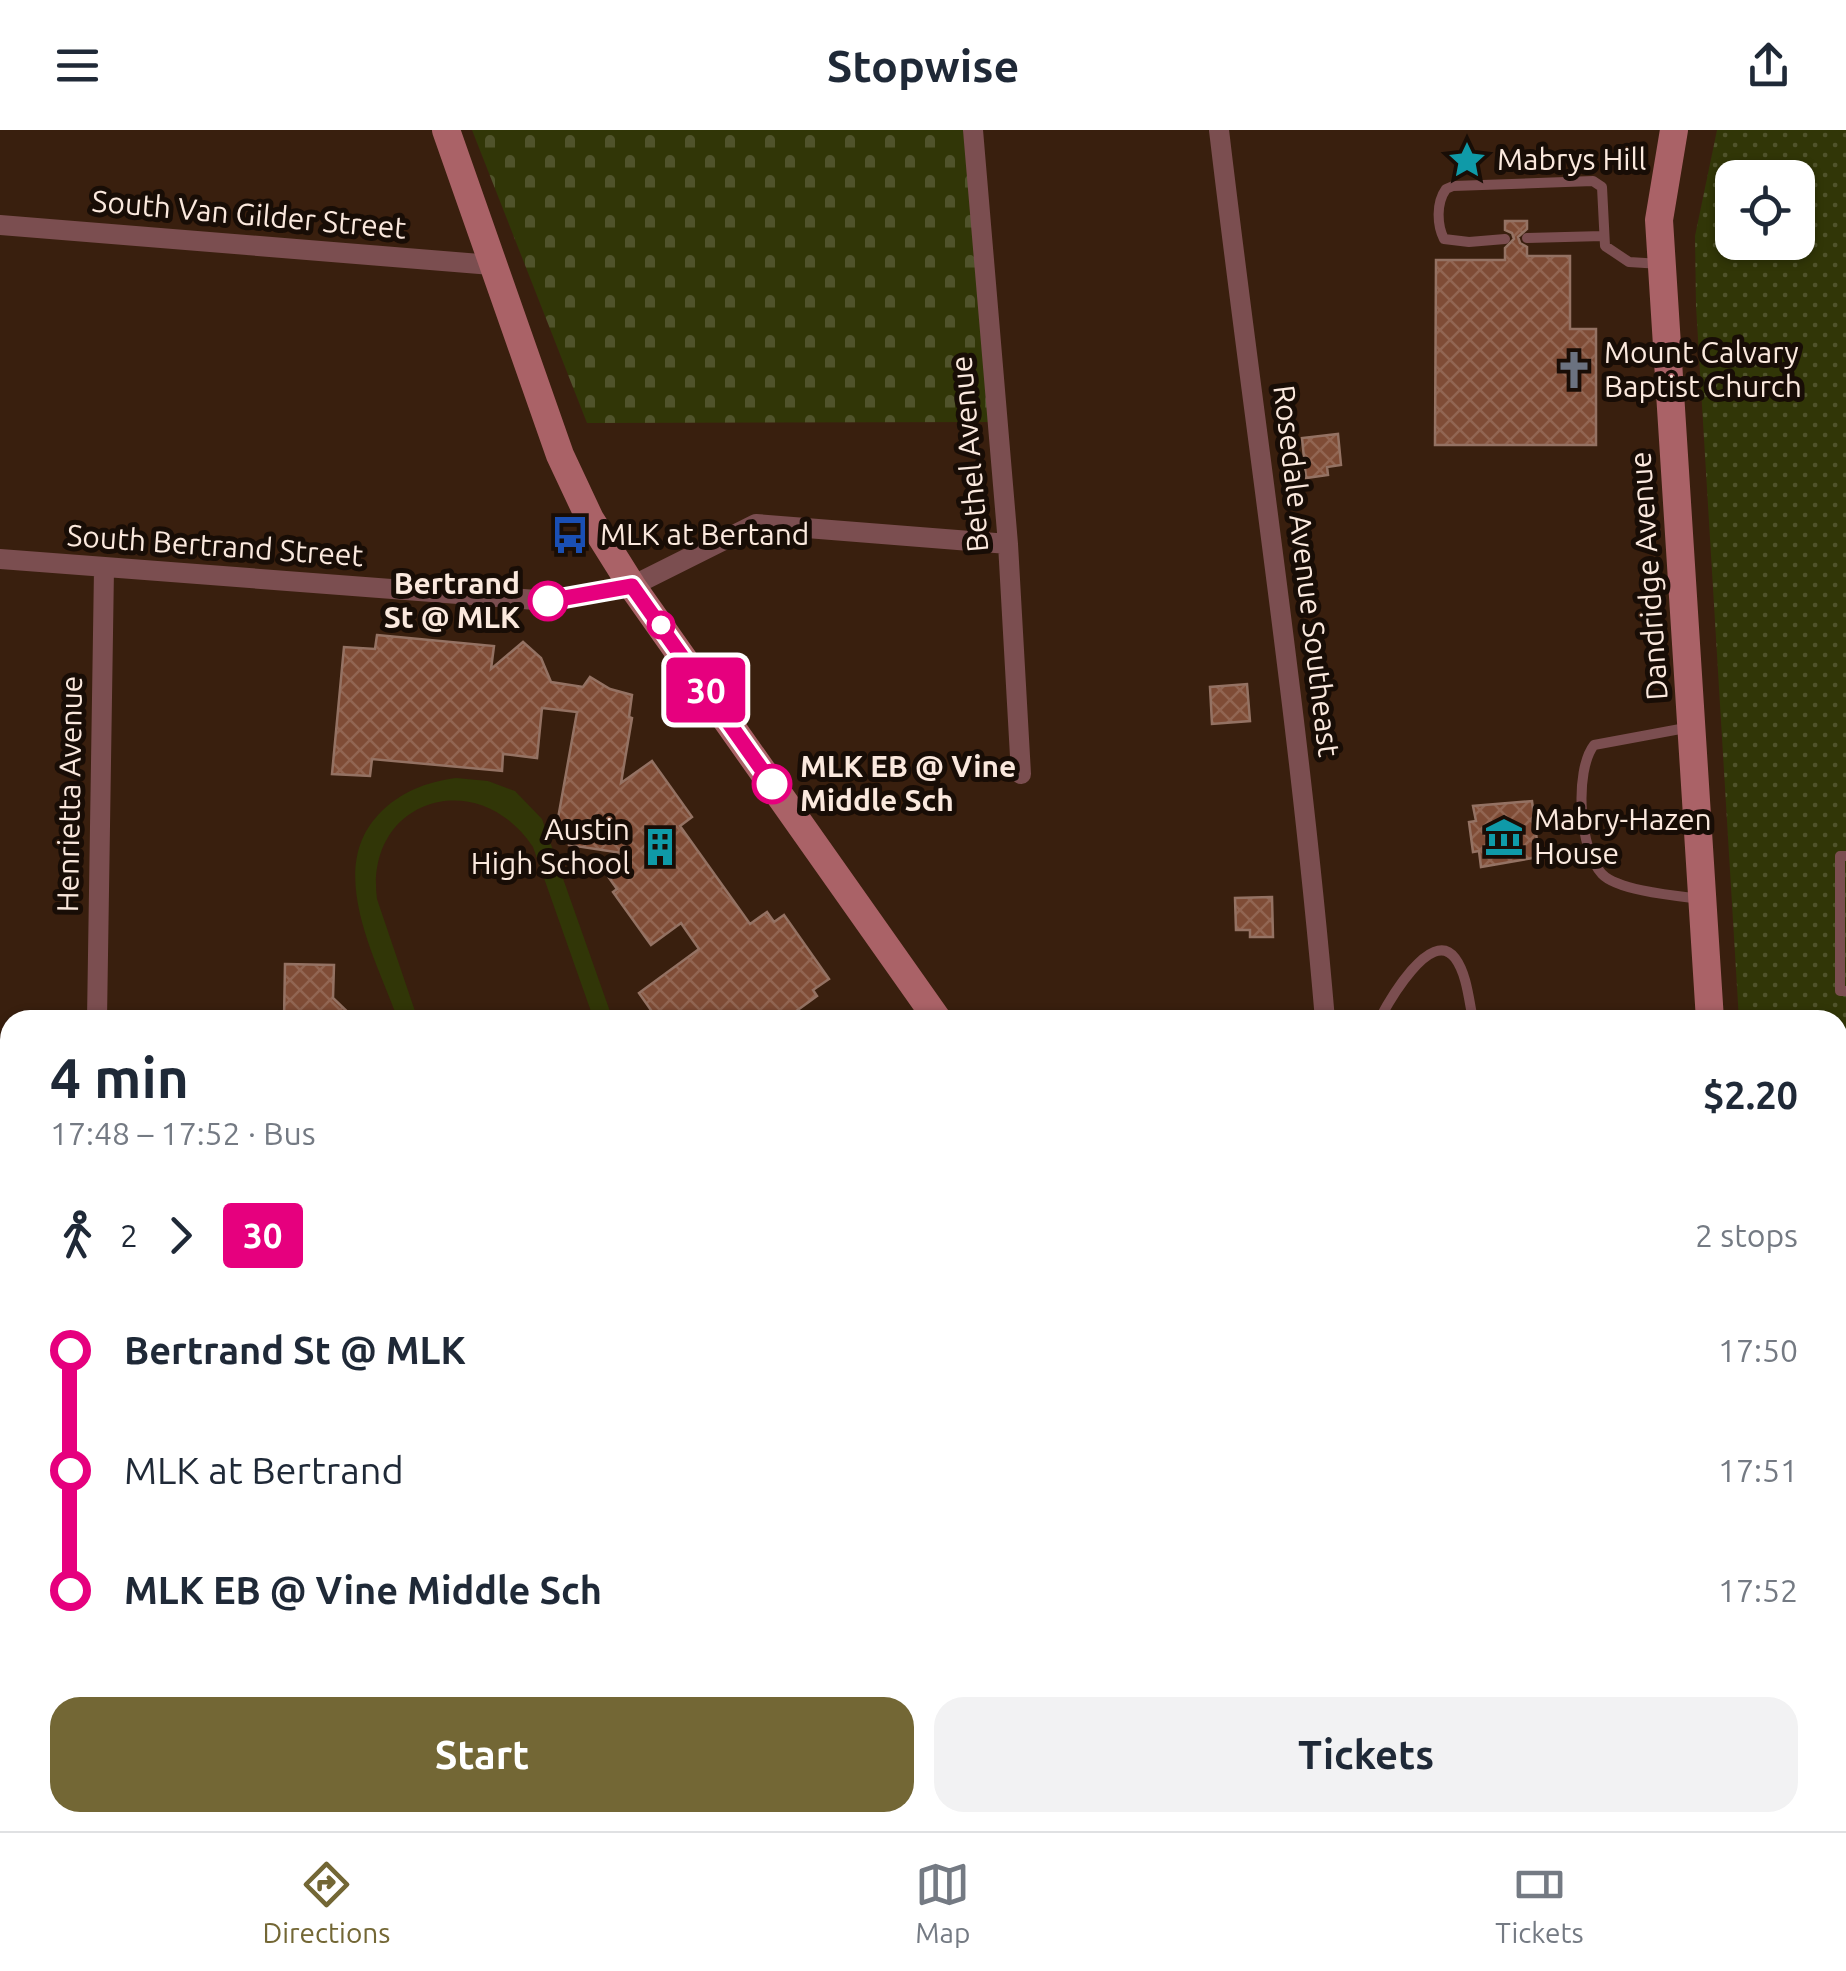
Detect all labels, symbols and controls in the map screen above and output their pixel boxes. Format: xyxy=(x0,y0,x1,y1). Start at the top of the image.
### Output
icon: menu xyxy=(50,38,105,93)
icon: share xyxy=(1741,38,1796,93)
text: Stopwise xyxy=(827,40,1019,91)
place icon: Mabrys Hill xyxy=(1446,139,1488,181)
place label: Mabrys Hill xyxy=(1497,142,1646,176)
map controls xyxy=(1715,160,1815,260)
button: locate xyxy=(1715,160,1815,260)
street label: South Van Gilder Street xyxy=(91,183,408,245)
place label: Mount Calvary Baptist Church xyxy=(1604,335,1802,403)
church icon: Mount Calvary Baptist Church xyxy=(1553,349,1595,391)
street label: Bethel Avenue xyxy=(943,355,995,554)
street label: Rosedale Avenue Southeast xyxy=(1267,383,1347,759)
street label: Dandridge Avenue xyxy=(1622,451,1674,702)
bus stop icon: MLK at Bertand xyxy=(549,514,591,556)
place label: MLK at Bertand xyxy=(600,517,809,551)
street label: South Bertrand Street xyxy=(66,518,365,572)
place label: Bertrand St @ MLK xyxy=(384,566,520,634)
marker: Bertrand St @ MLK xyxy=(529,582,567,620)
unlabelled marker xyxy=(648,612,674,638)
line badge: 30 xyxy=(661,658,751,722)
text: 30 xyxy=(686,670,726,710)
street label: Henrietta Avenue xyxy=(50,675,88,913)
place label: MLK EB @ Vine Middle Sch xyxy=(800,749,1016,817)
marker: MLK EB @ Vine Middle Sch xyxy=(753,765,791,803)
place label: Mabry-Hazen House xyxy=(1534,802,1712,870)
place label: Austin High School xyxy=(471,812,630,880)
museum icon: Mabry-Hazen House xyxy=(1483,816,1525,858)
building icon: Austin High School xyxy=(639,826,681,868)
text: 4 min xyxy=(50,1047,189,1108)
text: $2.20 xyxy=(1703,1074,1798,1116)
text: 17:48 – 17:52 · Bus xyxy=(50,1115,316,1151)
icon: walk xyxy=(50,1208,105,1263)
icon: forward xyxy=(153,1208,208,1263)
text: 30 xyxy=(243,1215,283,1255)
text: 2 xyxy=(120,1217,138,1253)
text: 2 stops xyxy=(1695,1217,1798,1253)
text: Bertrand St @ MLK xyxy=(124,1329,466,1371)
text: 17:50 xyxy=(1718,1332,1798,1368)
text: MLK at Bertrand xyxy=(124,1449,404,1491)
text: 17:51 xyxy=(1718,1452,1798,1488)
text: MLK EB @ Vine Middle Sch xyxy=(124,1569,602,1611)
text: 17:52 xyxy=(1718,1572,1798,1608)
button: Start xyxy=(50,1697,914,1812)
button: Tickets xyxy=(934,1697,1798,1812)
tab: Directions xyxy=(262,1857,390,1948)
tab: Map xyxy=(915,1857,970,1948)
tab: Tickets xyxy=(1495,1857,1584,1948)

